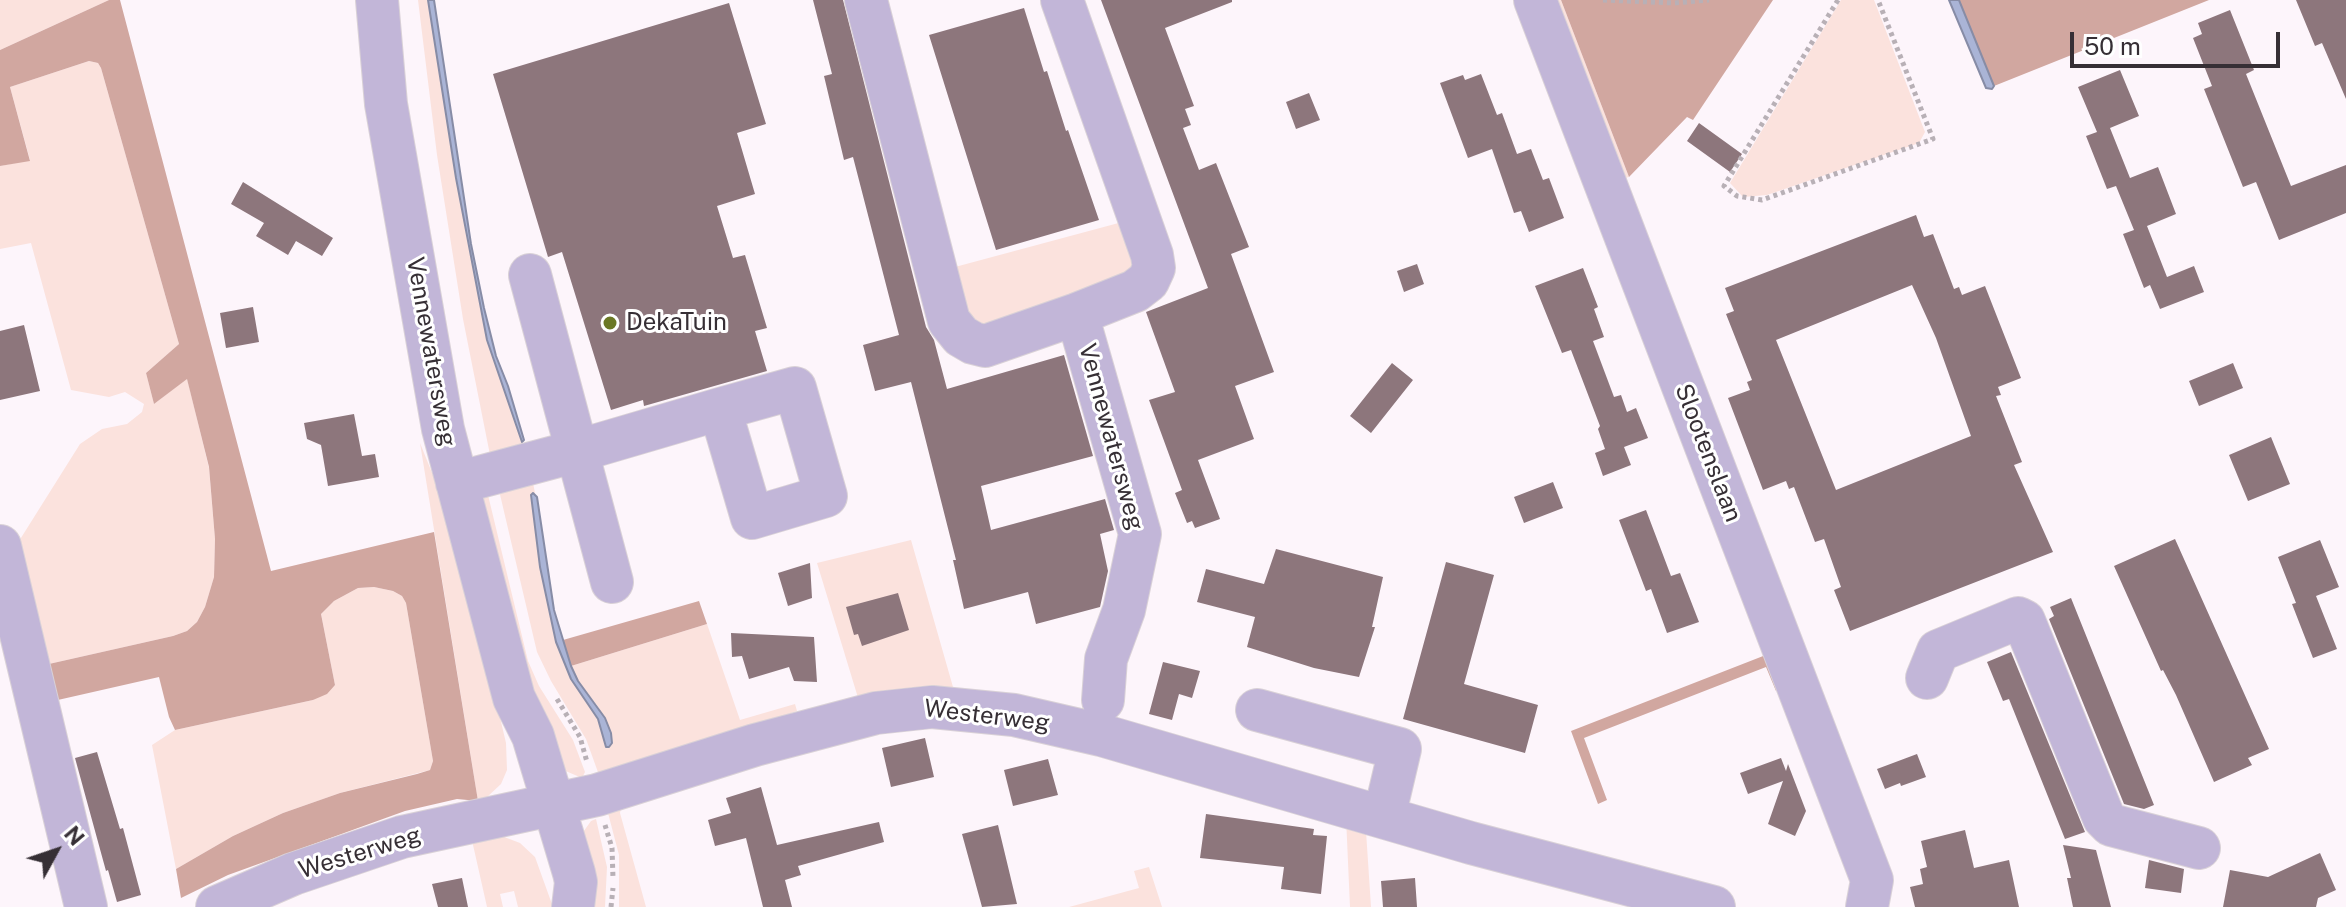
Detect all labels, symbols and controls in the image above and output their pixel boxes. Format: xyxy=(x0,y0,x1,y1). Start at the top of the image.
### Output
scale bar xyxy=(2074,16,2284,66)
text: 50 m xyxy=(2084,32,2141,60)
street label: Vennewatersweg xyxy=(400,255,462,449)
place label: DekaTuin xyxy=(626,309,727,337)
marker: DekaTuin xyxy=(601,314,619,332)
street label: Vennewatersweg xyxy=(1072,341,1150,533)
street label: Slootenslaan xyxy=(1669,380,1747,526)
street label: Westerweg xyxy=(923,694,1051,738)
north arrow xyxy=(16,811,96,891)
text: N xyxy=(59,821,90,851)
street label: Westerweg xyxy=(295,821,425,885)

